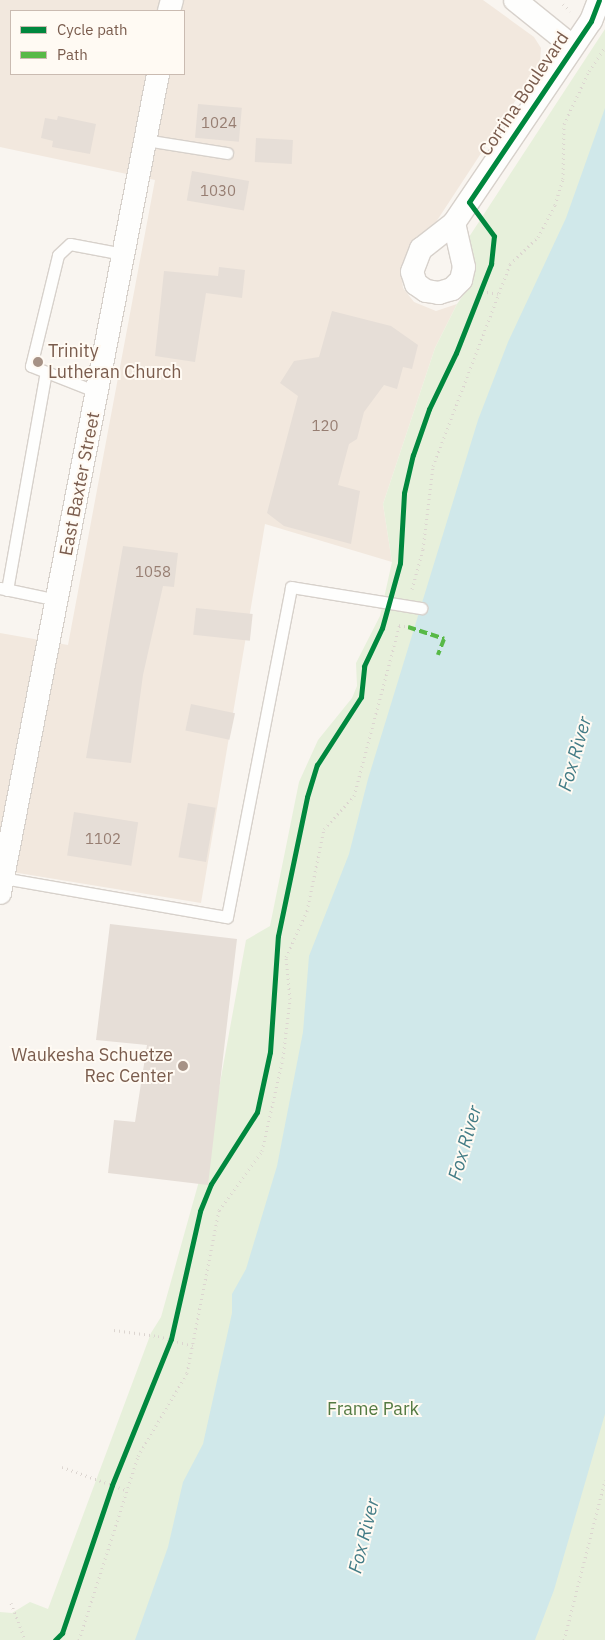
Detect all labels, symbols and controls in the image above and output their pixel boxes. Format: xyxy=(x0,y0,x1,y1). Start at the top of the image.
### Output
legend xyxy=(10,10,185,75)
text: Cycle path xyxy=(57,20,128,39)
street label: Corrina Boulevard xyxy=(475,28,573,160)
text: Path xyxy=(57,45,88,64)
house number: 1024 xyxy=(201,114,237,132)
house number: 1030 xyxy=(200,182,236,200)
place label: Trinity Lutheran Church xyxy=(48,341,182,384)
marker: Trinity Lutheran Church xyxy=(32,356,44,368)
street label: East Baxter Street xyxy=(55,410,105,558)
house number: 120 xyxy=(312,417,338,435)
house number: 1058 xyxy=(135,563,171,581)
water label: Fox River xyxy=(554,714,596,794)
house number: 1102 xyxy=(85,830,121,848)
place label: Waukesha Schuetze Rec Center xyxy=(11,1045,173,1088)
marker: Waukesha Schuetze Rec Center xyxy=(177,1060,189,1072)
water label: Fox River xyxy=(444,1103,486,1183)
park label: Frame Park xyxy=(327,1398,419,1420)
water label: Fox River xyxy=(344,1496,384,1576)

